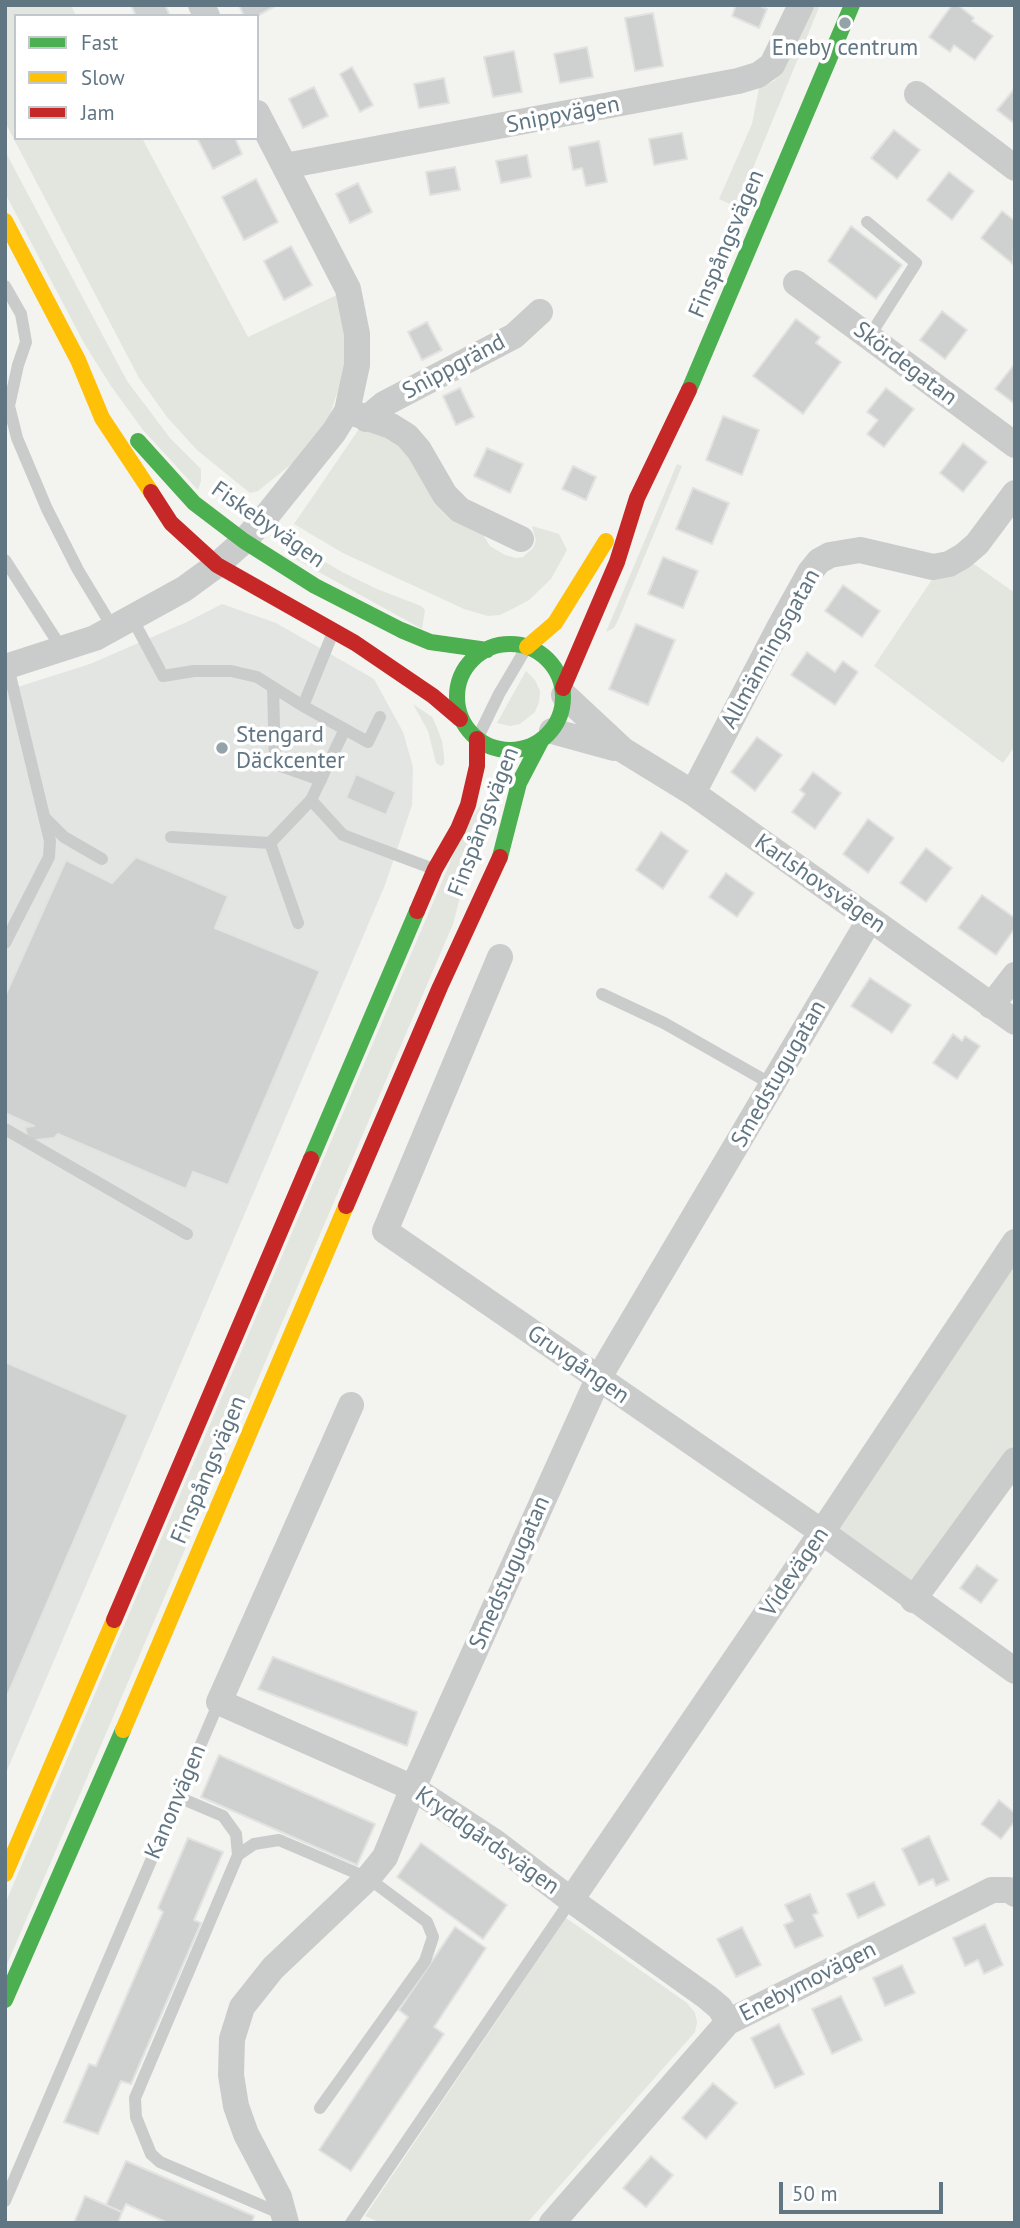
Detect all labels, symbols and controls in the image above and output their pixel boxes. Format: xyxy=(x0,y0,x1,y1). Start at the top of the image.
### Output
legend xyxy=(14,14,259,140)
marker: Eneby centrum xyxy=(837,15,853,31)
text: Fast xyxy=(81,29,118,56)
place label: Eneby centrum xyxy=(772,34,918,62)
text: Slow xyxy=(81,64,125,91)
street label: Snippvägen xyxy=(504,91,622,139)
text: Jam xyxy=(81,99,115,126)
street label: Finspångsvägen xyxy=(683,166,771,322)
street label: Skördegatan xyxy=(848,316,962,412)
street label: Snippgränd xyxy=(398,328,510,406)
street label: Fiskebyvägen xyxy=(206,476,330,574)
street label: Allmänningsgatan xyxy=(716,564,826,734)
place label: Stengard Däckcenter xyxy=(236,721,345,775)
marker: Stengard Däckcenter xyxy=(214,740,230,756)
street label: Finspångsvägen xyxy=(443,743,525,901)
street label: Karlshovsvägen xyxy=(749,829,891,939)
street label: Smedstugugatan xyxy=(726,996,832,1152)
street label: Gruvgången xyxy=(522,1320,634,1410)
street label: Finspångsvägen xyxy=(165,1392,253,1548)
street label: Smedstugugatan xyxy=(464,1492,556,1654)
street label: Videvägen xyxy=(755,1522,835,1622)
street label: Kanonvägen xyxy=(140,1741,212,1863)
street label: Kryddgårdsvägen xyxy=(410,1781,564,1901)
street label: Enebymovägen xyxy=(735,1936,881,2028)
scale bar xyxy=(782,2168,946,2212)
text: 50 m xyxy=(792,2180,838,2207)

